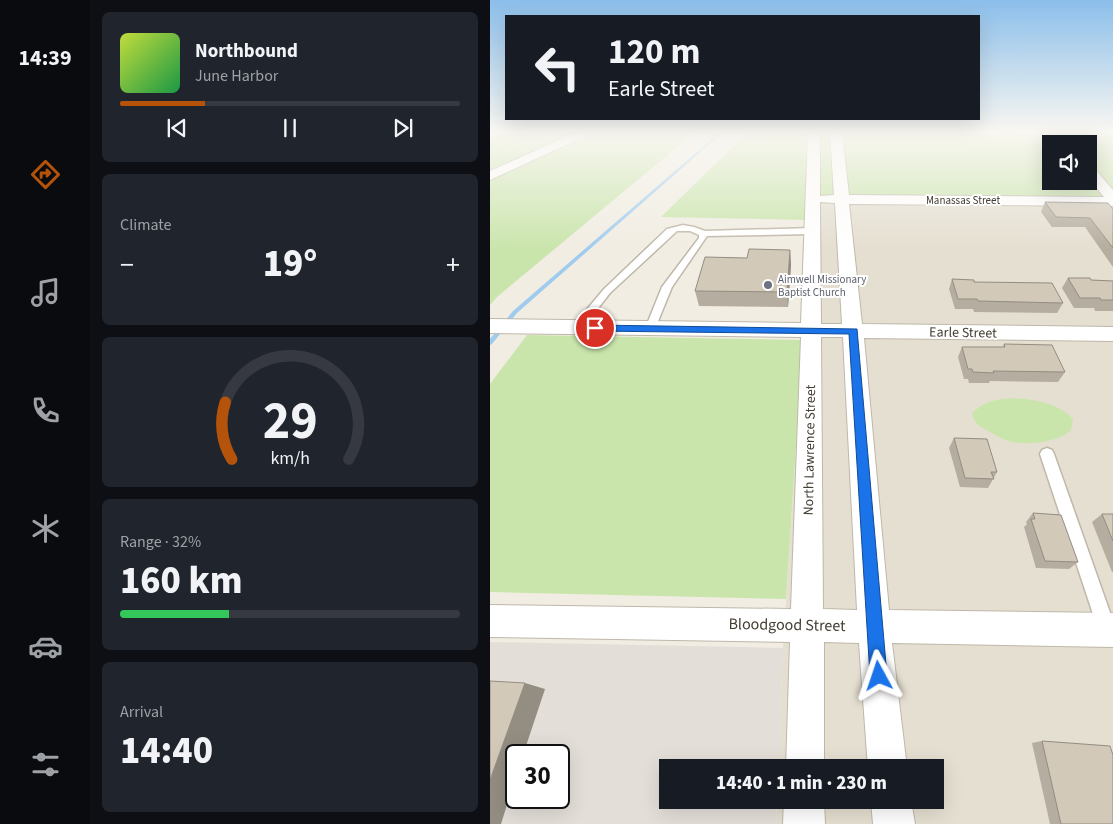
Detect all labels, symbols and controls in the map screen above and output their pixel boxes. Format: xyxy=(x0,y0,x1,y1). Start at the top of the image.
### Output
text: 120 m xyxy=(608,27,700,77)
icon: left xyxy=(525,35,590,100)
text: Northbound xyxy=(195,38,298,65)
text: 14:39 xyxy=(18,42,72,74)
text: June Harbor xyxy=(195,65,278,87)
text: Earle Street xyxy=(608,73,714,105)
icon: previous xyxy=(163,114,191,142)
icon: pause xyxy=(276,114,304,142)
icon: next xyxy=(389,114,417,142)
map controls xyxy=(1042,135,1097,190)
button: sound xyxy=(1042,135,1097,190)
icon: directions xyxy=(28,157,63,192)
street label: Manassas Street xyxy=(926,193,1000,208)
text: Climate xyxy=(120,214,171,236)
text: 19° xyxy=(263,237,317,291)
text: − xyxy=(120,245,134,285)
text: + xyxy=(446,245,460,285)
place label: Aimwell Missionary Baptist Church xyxy=(778,272,866,300)
icon: music xyxy=(28,275,63,310)
marker: Aimwell Missionary Baptist Church xyxy=(762,279,774,291)
pin xyxy=(574,307,616,349)
icon: arrive xyxy=(581,314,609,342)
street label: Earle Street xyxy=(929,322,997,344)
street label: North Lawrence Street xyxy=(799,384,821,516)
text: 29 xyxy=(263,385,317,459)
icon: phone xyxy=(28,393,63,428)
text: km/h xyxy=(270,446,310,471)
icon: climate xyxy=(28,511,63,546)
text: Range · 32% xyxy=(120,531,201,553)
text: 160 km xyxy=(120,554,242,608)
street label: Bloodgood Street xyxy=(728,613,846,637)
icon: car xyxy=(28,629,63,664)
position arrow xyxy=(852,649,904,701)
text: Arrival xyxy=(120,701,163,723)
text: 14:40 xyxy=(120,724,213,778)
speed limit sign: 30 xyxy=(505,744,570,809)
icon: filters xyxy=(28,747,63,782)
text: 14:40 · 1 min · 230 m xyxy=(716,770,887,797)

